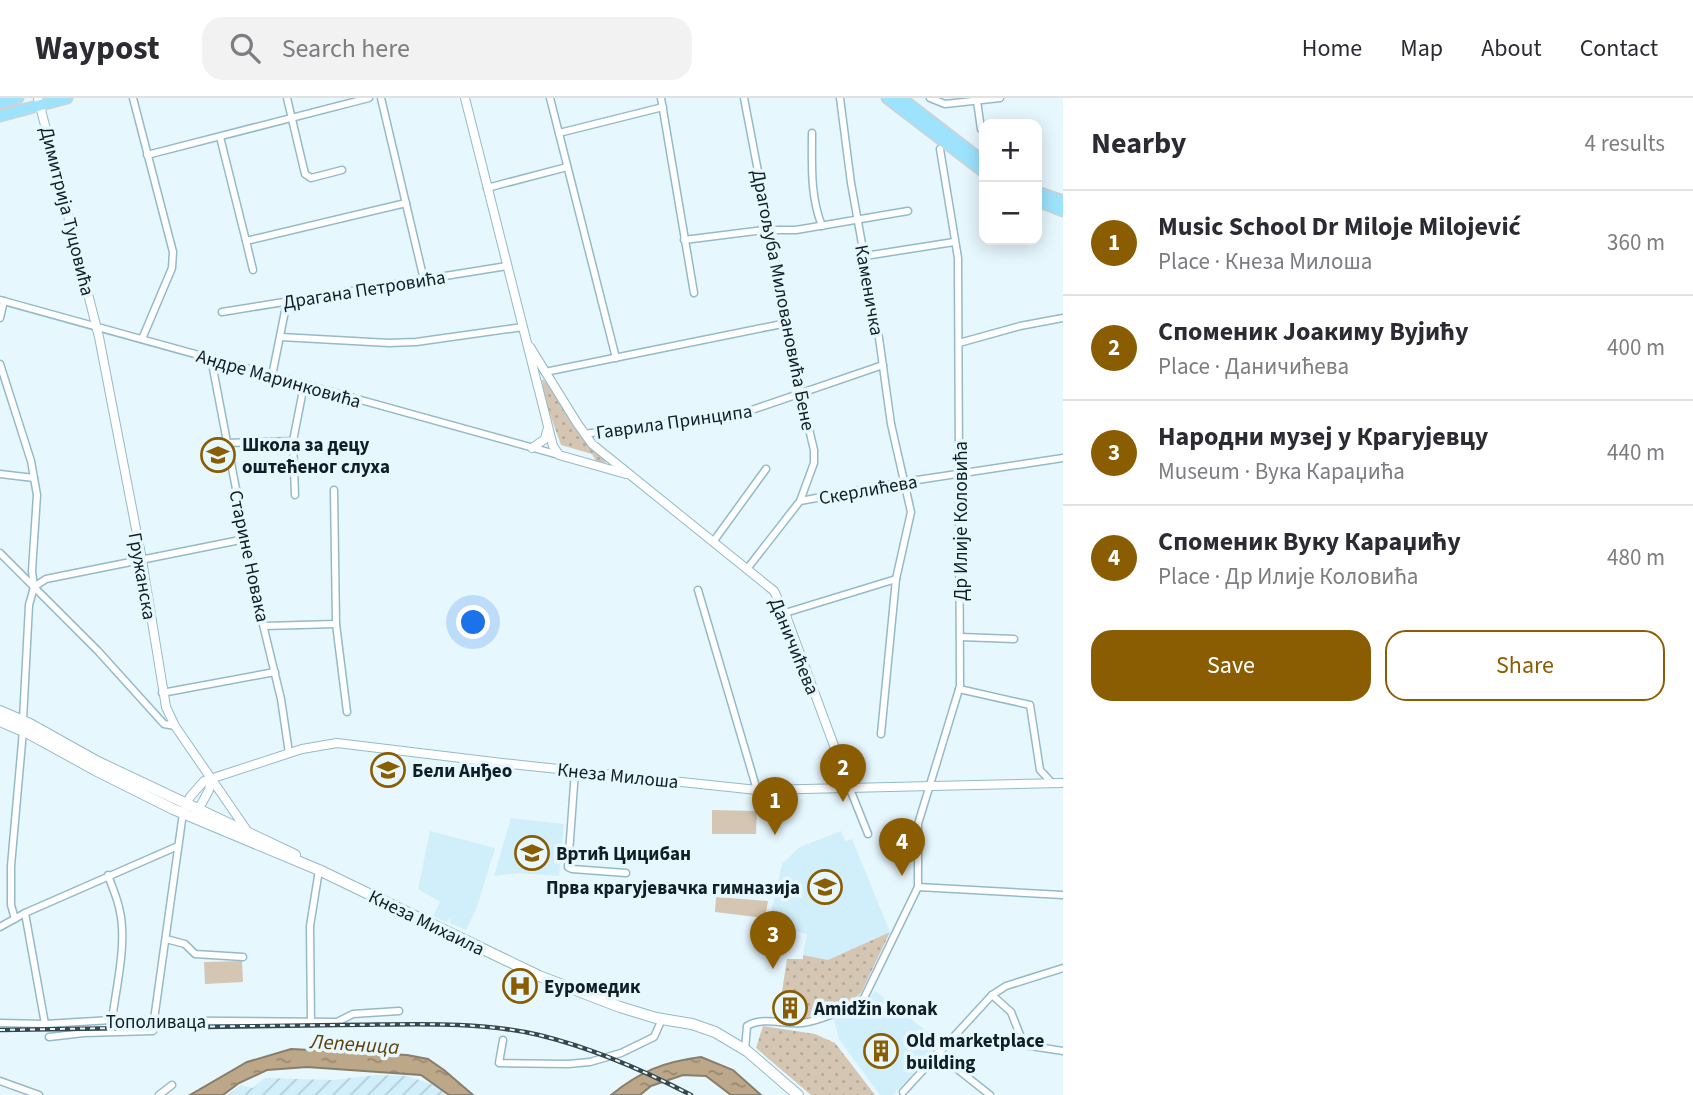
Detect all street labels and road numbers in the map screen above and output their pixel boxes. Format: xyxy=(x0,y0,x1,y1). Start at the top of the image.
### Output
street label: Димитрија Туцовића xyxy=(32,124,101,299)
street label: Драгољуба Миловановића Бене xyxy=(744,167,821,433)
street label: Каменичка xyxy=(847,243,890,338)
street label: Драгана Петровића xyxy=(281,264,448,317)
street label: Андре Маринковића xyxy=(193,343,364,416)
street label: Гаврила Принципа xyxy=(594,398,754,447)
street label: Др Илије Коловића xyxy=(948,441,975,601)
street label: Скерлићева xyxy=(817,469,920,512)
street label: Старине Новака xyxy=(221,488,276,625)
street label: Гружанска xyxy=(121,531,162,622)
street label: Даничићева xyxy=(762,594,825,699)
street label: Кнеза Милоша xyxy=(556,757,680,796)
street label: Кнеза Михаила xyxy=(364,884,489,963)
street label: Тополиваца xyxy=(106,1009,206,1036)

